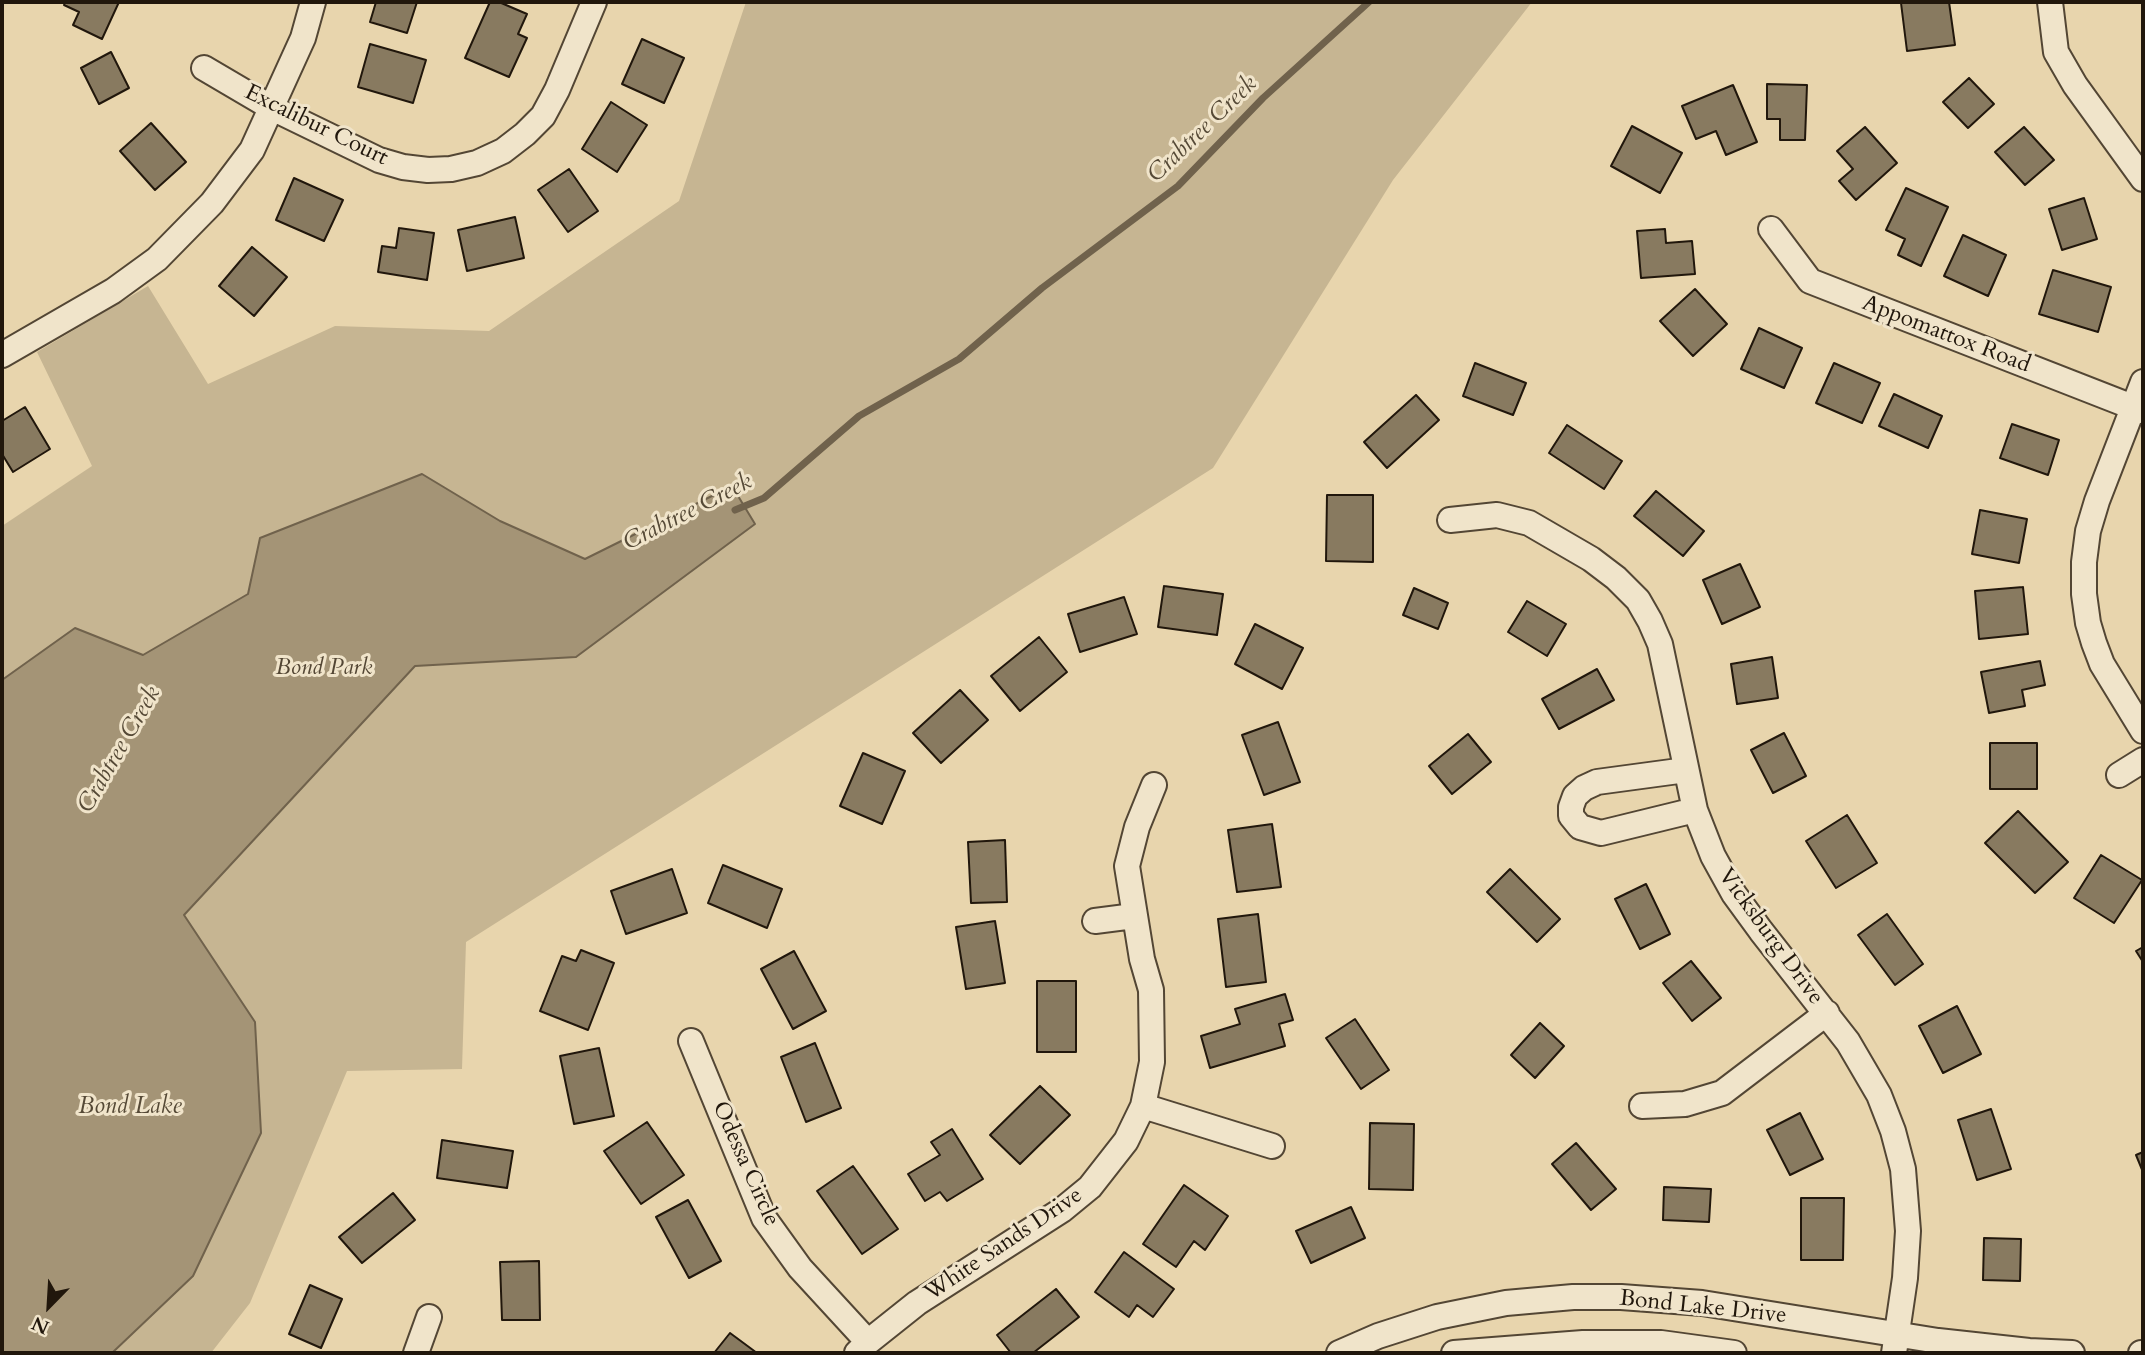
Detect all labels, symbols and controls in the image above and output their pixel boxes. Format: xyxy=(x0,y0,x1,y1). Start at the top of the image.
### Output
water label: Crabtree Creek xyxy=(1142,71,1264,189)
street label: Excalibur Court xyxy=(240,79,392,173)
street label: Appomattox Road xyxy=(1858,290,2034,380)
water label: Crabtree Creek xyxy=(619,468,757,558)
park label: Bond Park xyxy=(276,655,372,683)
water label: Crabtree Creek xyxy=(72,682,168,818)
street label: Vicksburg Drive xyxy=(1711,863,1829,1011)
water label: Bond Lake xyxy=(78,1093,182,1121)
street label: Odessa Circle xyxy=(705,1098,785,1230)
street label: White Sands Drive xyxy=(920,1182,1088,1308)
north arrow xyxy=(14,1271,84,1341)
street label: Bond Lake Drive xyxy=(1618,1285,1788,1331)
text: N xyxy=(28,1310,53,1340)

